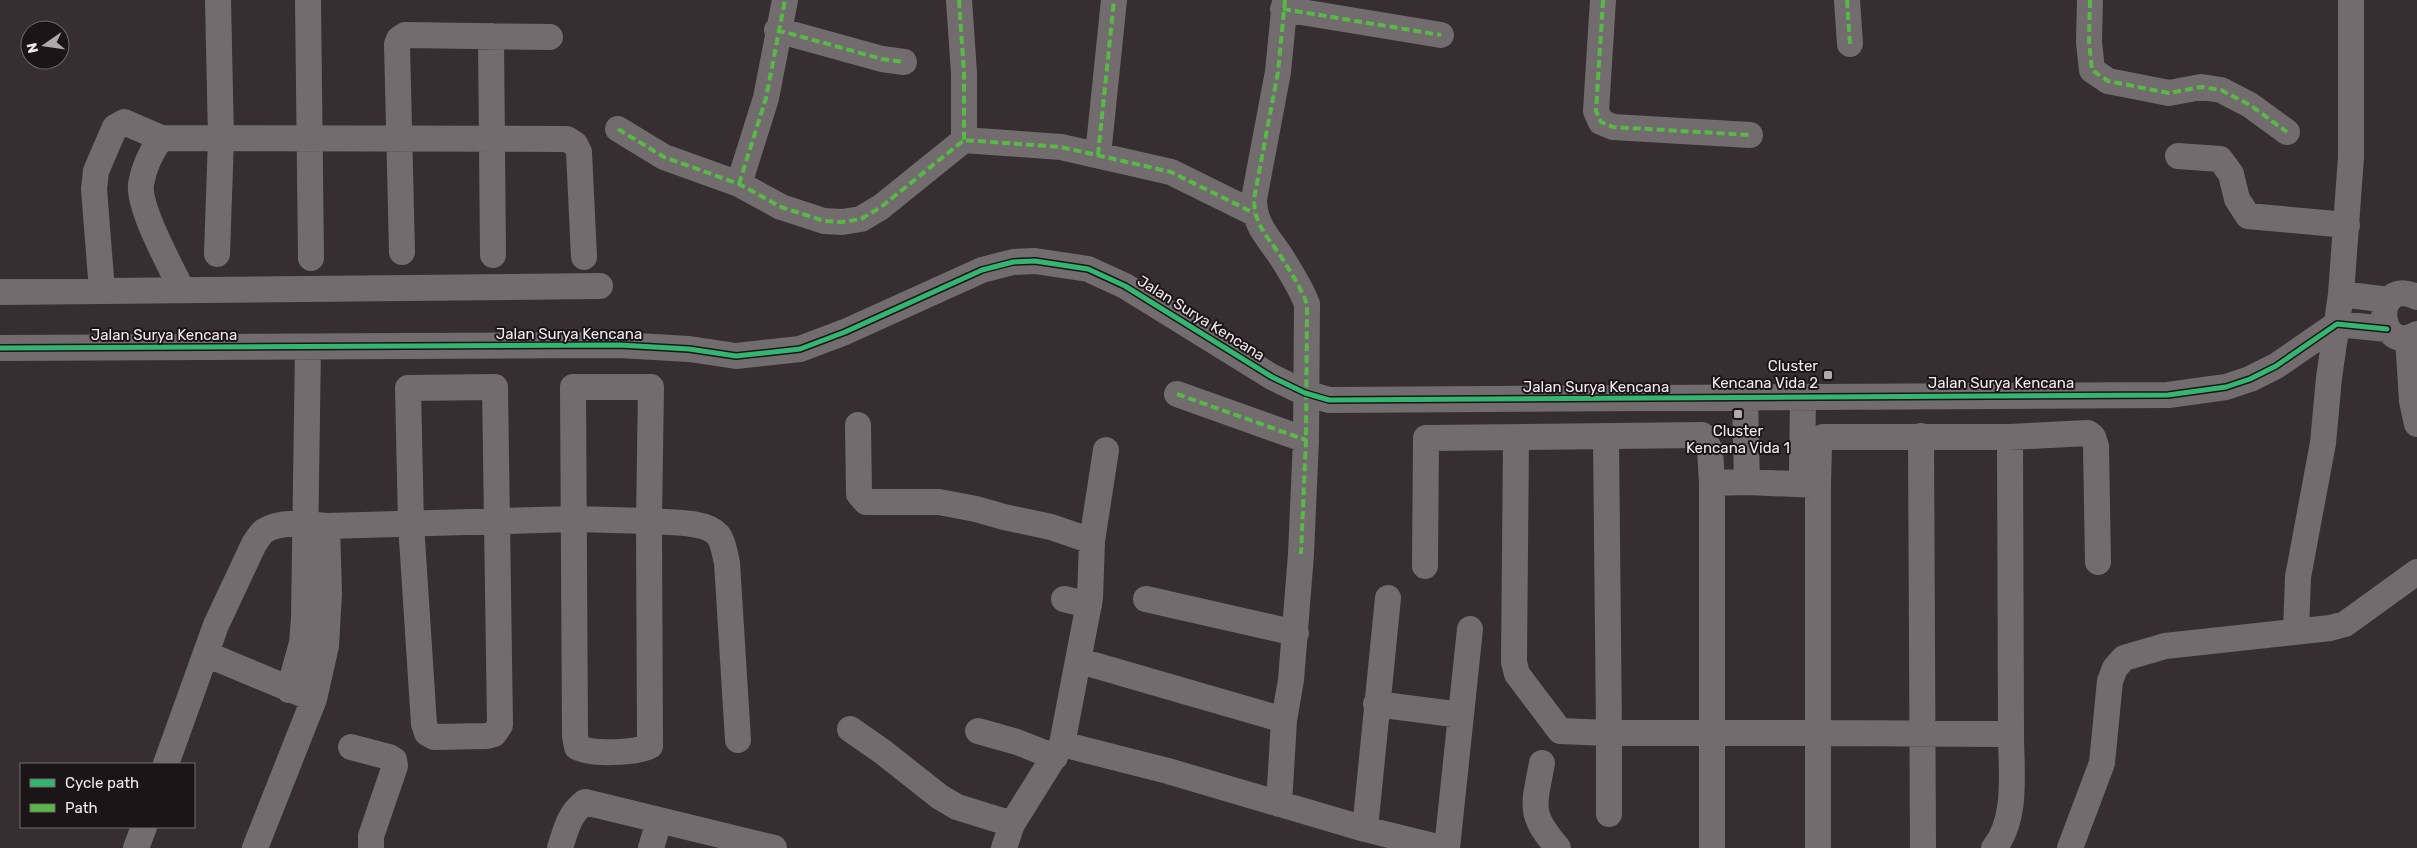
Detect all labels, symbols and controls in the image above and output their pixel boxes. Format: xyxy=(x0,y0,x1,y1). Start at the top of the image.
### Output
north arrow xyxy=(20,20,70,70)
text: N xyxy=(23,41,42,55)
street label: Jalan Surya Kencana xyxy=(1134,272,1268,364)
street label: Jalan Surya Kencana xyxy=(496,325,642,343)
street label: Jalan Surya Kencana xyxy=(91,326,237,344)
place label: Cluster Kencana Vida 2 xyxy=(1712,357,1818,392)
marker: Cluster Kencana Vida 2 xyxy=(1822,369,1834,381)
street label: Jalan Surya Kencana xyxy=(1928,374,2074,392)
street label: Jalan Surya Kencana xyxy=(1523,378,1669,396)
marker: Cluster Kencana Vida 1 xyxy=(1732,408,1744,420)
place label: Cluster Kencana Vida 1 xyxy=(1686,422,1790,457)
legend xyxy=(20,763,195,828)
text: Cycle path xyxy=(65,774,139,792)
text: Path xyxy=(65,799,98,817)

